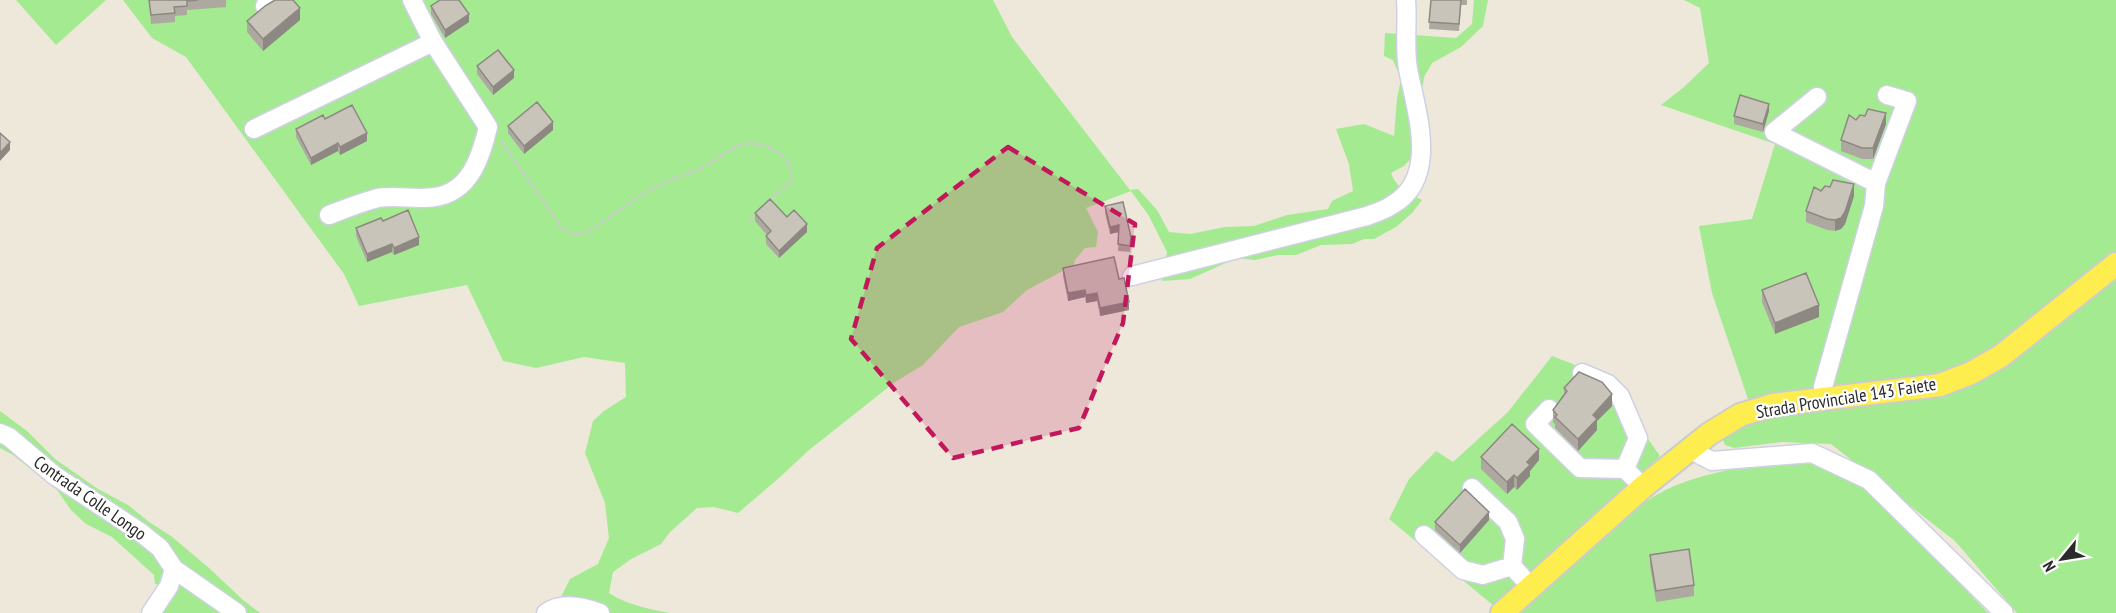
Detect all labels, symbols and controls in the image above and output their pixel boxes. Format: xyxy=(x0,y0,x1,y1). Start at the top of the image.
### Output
street label: Strada Provinciale 143 Faiete xyxy=(1754,372,1938,423)
street label: Contrada Colle Longo xyxy=(29,450,151,545)
north arrow xyxy=(2032,529,2092,589)
text: N xyxy=(2038,558,2060,575)

